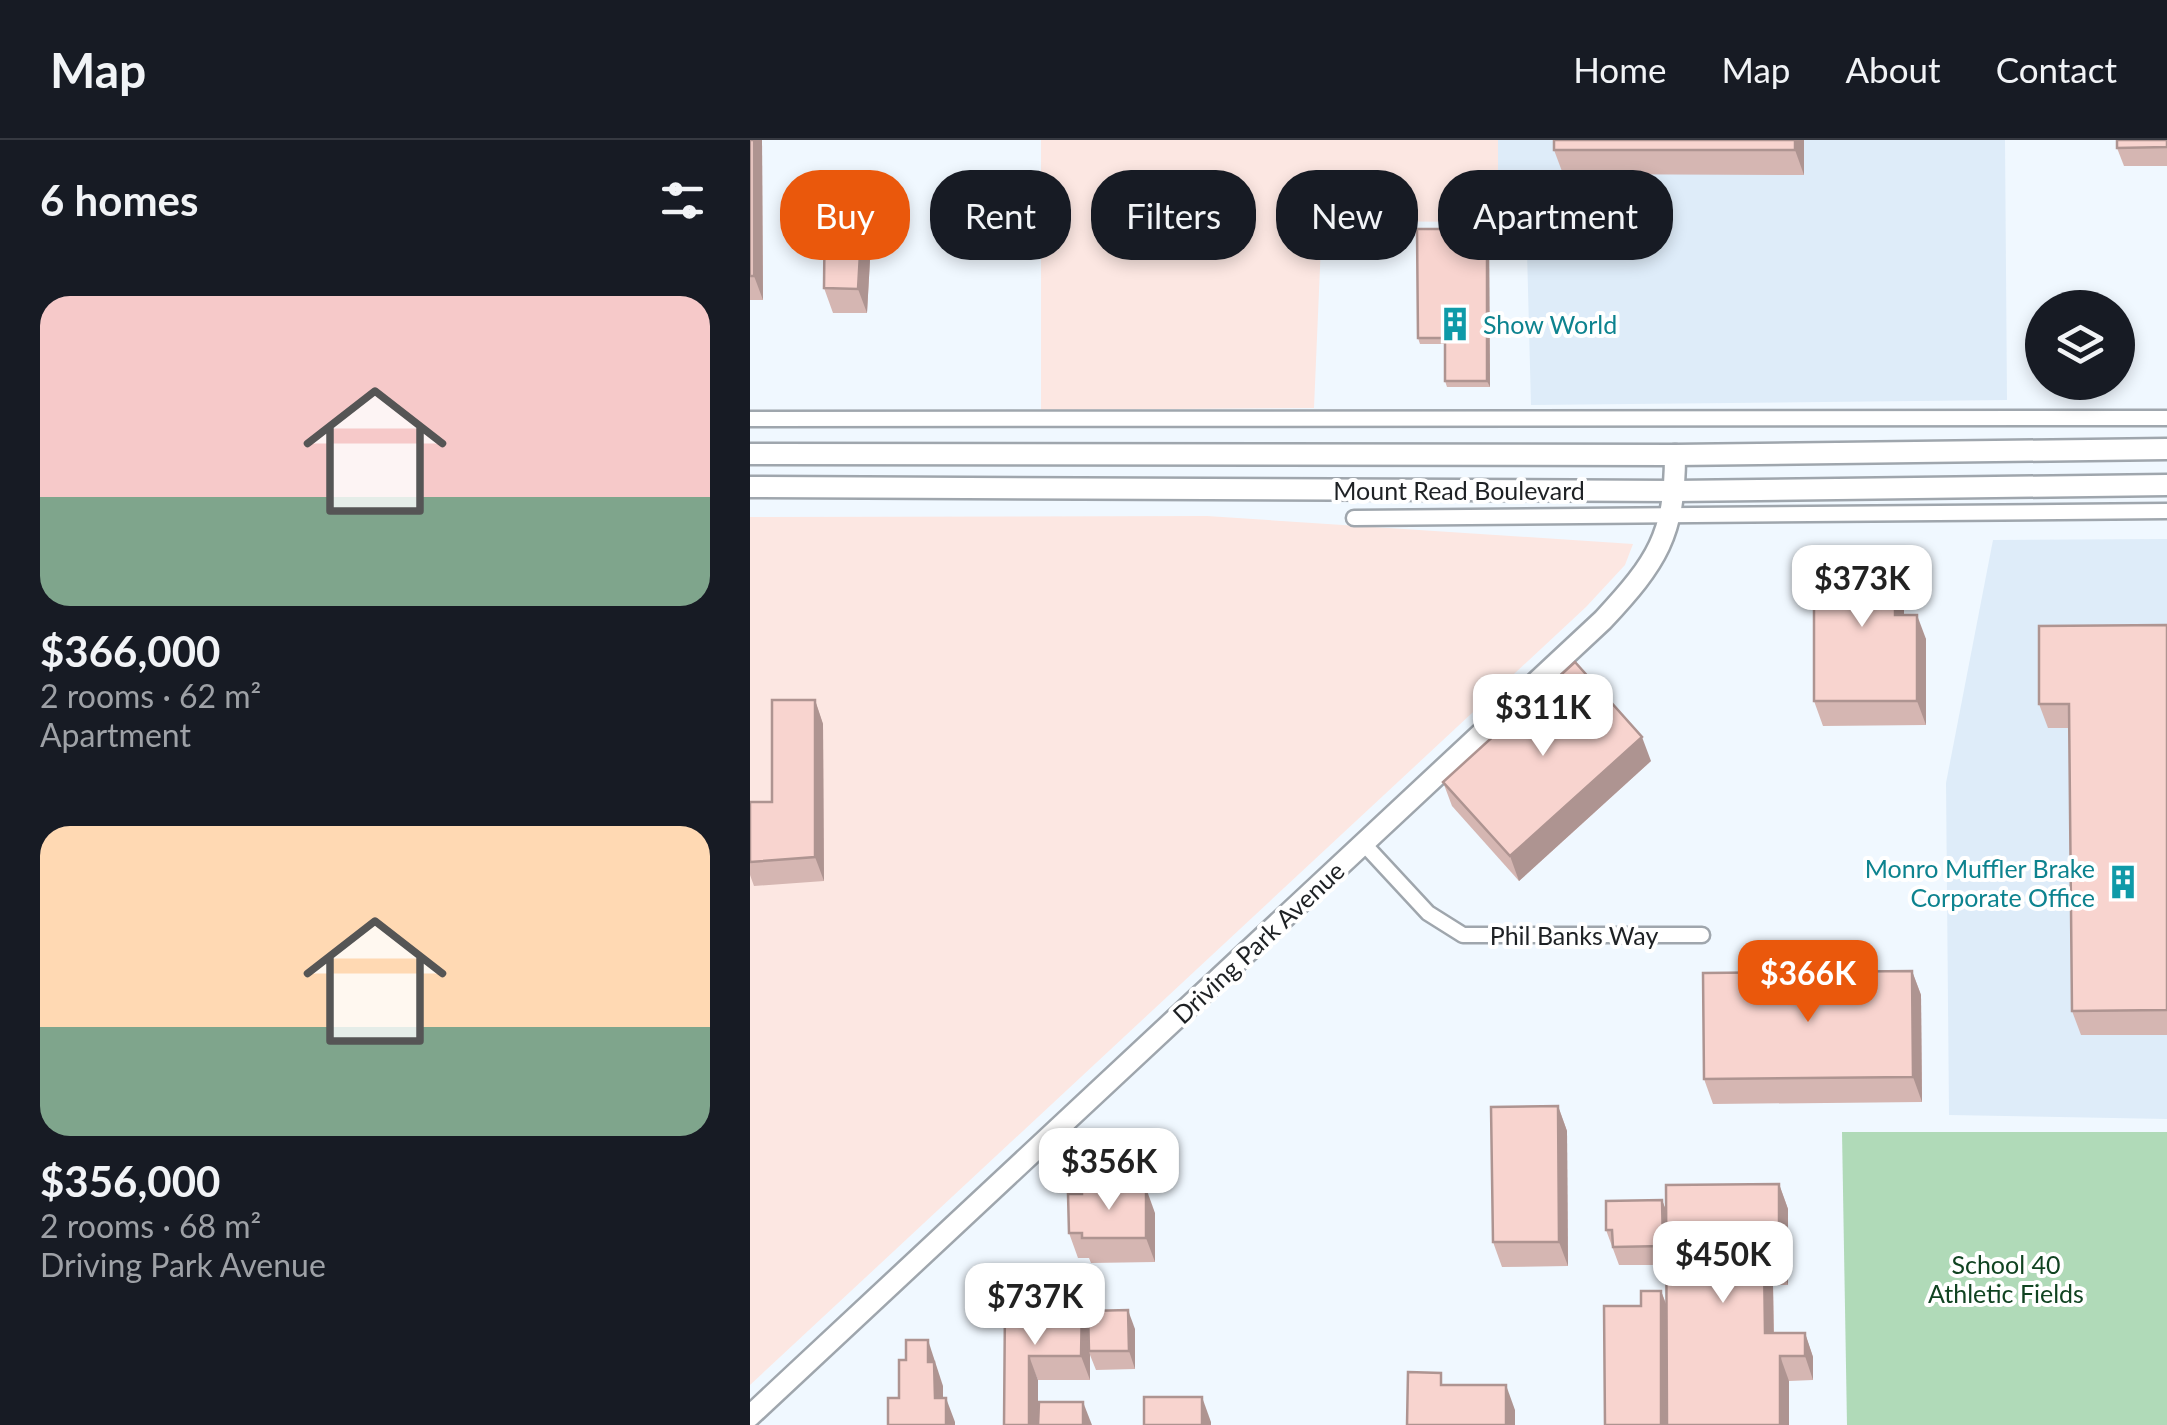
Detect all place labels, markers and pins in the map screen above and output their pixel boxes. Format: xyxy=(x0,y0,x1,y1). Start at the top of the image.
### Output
building icon: Show World xyxy=(1436,305,1474,343)
place label: Show World xyxy=(1483,309,1617,339)
pin: $373K xyxy=(1792,545,1932,630)
pin: $311K xyxy=(1473,674,1613,759)
place label: Monro Muffler Brake Corporate Office xyxy=(1865,853,2095,912)
building icon: Monro Muffler Brake Corporate Office xyxy=(2104,863,2142,901)
pin: $366K xyxy=(1738,940,1878,1025)
pin: $356K xyxy=(1039,1128,1179,1213)
pin: $450K xyxy=(1653,1221,1793,1306)
pin: $737K xyxy=(965,1263,1105,1348)

